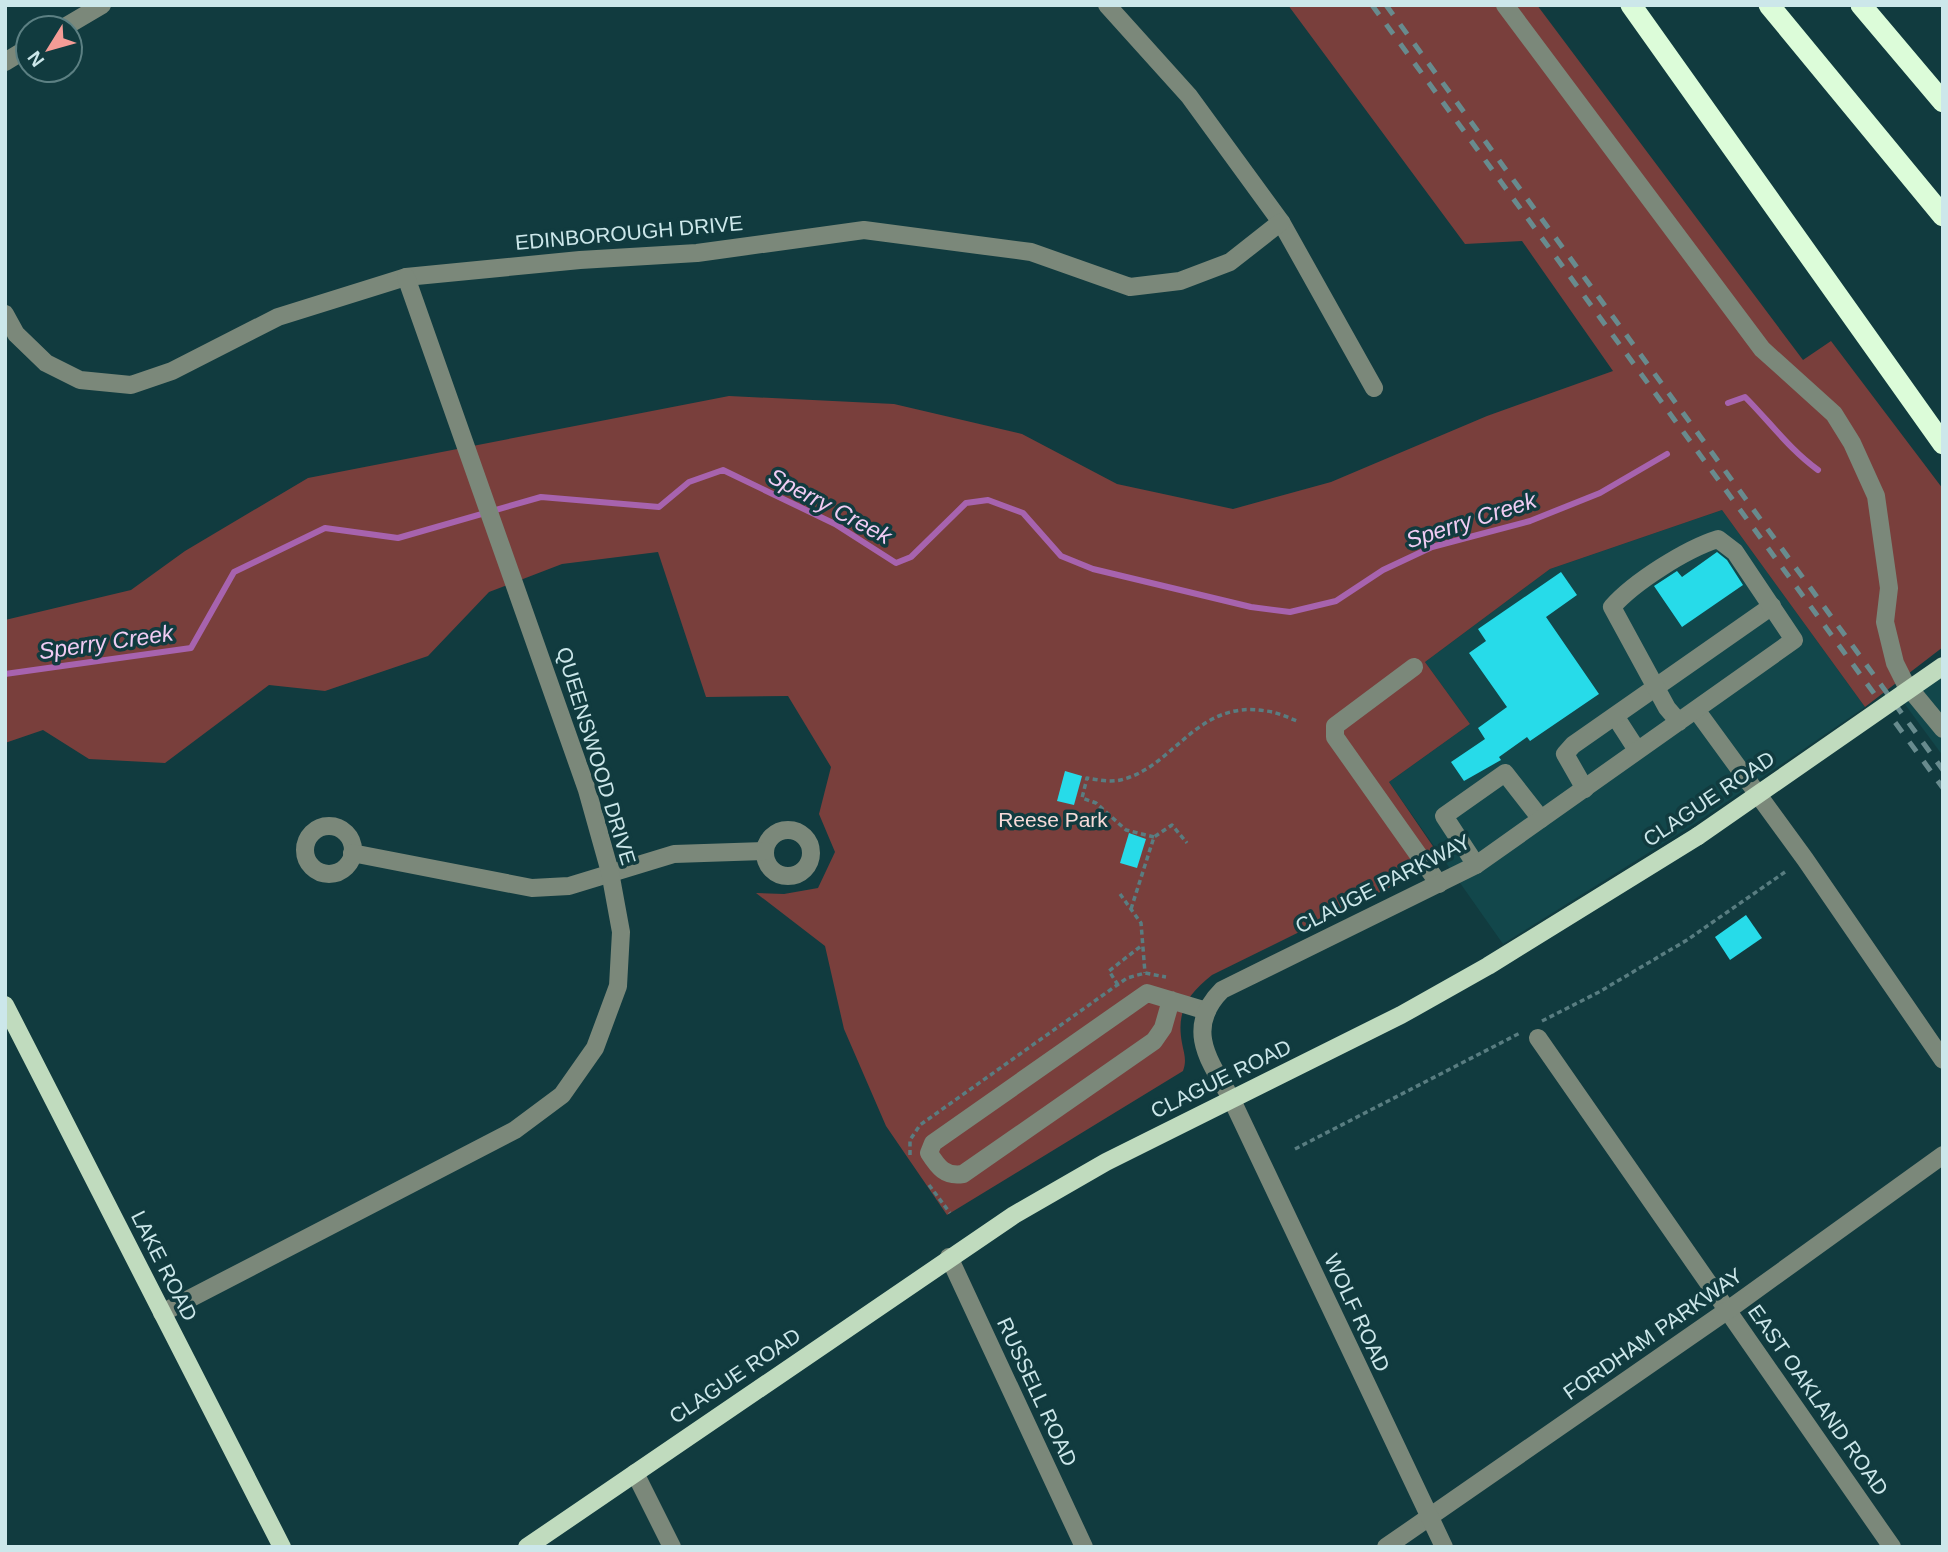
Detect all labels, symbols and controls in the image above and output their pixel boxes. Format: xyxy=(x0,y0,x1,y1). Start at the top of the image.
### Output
north arrow xyxy=(14,14,84,84)
text: N xyxy=(23,47,48,71)
street label: EDINBOROUGH DRIVE xyxy=(514,211,744,254)
water label: Sperry Creek xyxy=(764,463,897,550)
water label: Sperry Creek xyxy=(1403,486,1541,553)
water label: Sperry Creek xyxy=(37,619,176,664)
street label: QUEENSWOOD DRIVE xyxy=(552,644,641,867)
street label: CLAGUE ROAD xyxy=(1639,746,1779,851)
park label: Reese Park xyxy=(998,808,1108,831)
street label: CLAUGE PARKWAY xyxy=(1291,829,1474,938)
street label: CLAGUE ROAD xyxy=(1147,1035,1295,1122)
street label: LAKE ROAD xyxy=(127,1207,202,1325)
street label: WOLF ROAD xyxy=(1320,1250,1395,1375)
street label: FORDHAM PARKWAY xyxy=(1559,1263,1747,1404)
street label: EAST OAKLAND ROAD xyxy=(1744,1300,1893,1499)
street label: RUSSELL ROAD xyxy=(993,1314,1082,1470)
street label: CLAGUE ROAD xyxy=(665,1323,805,1428)

